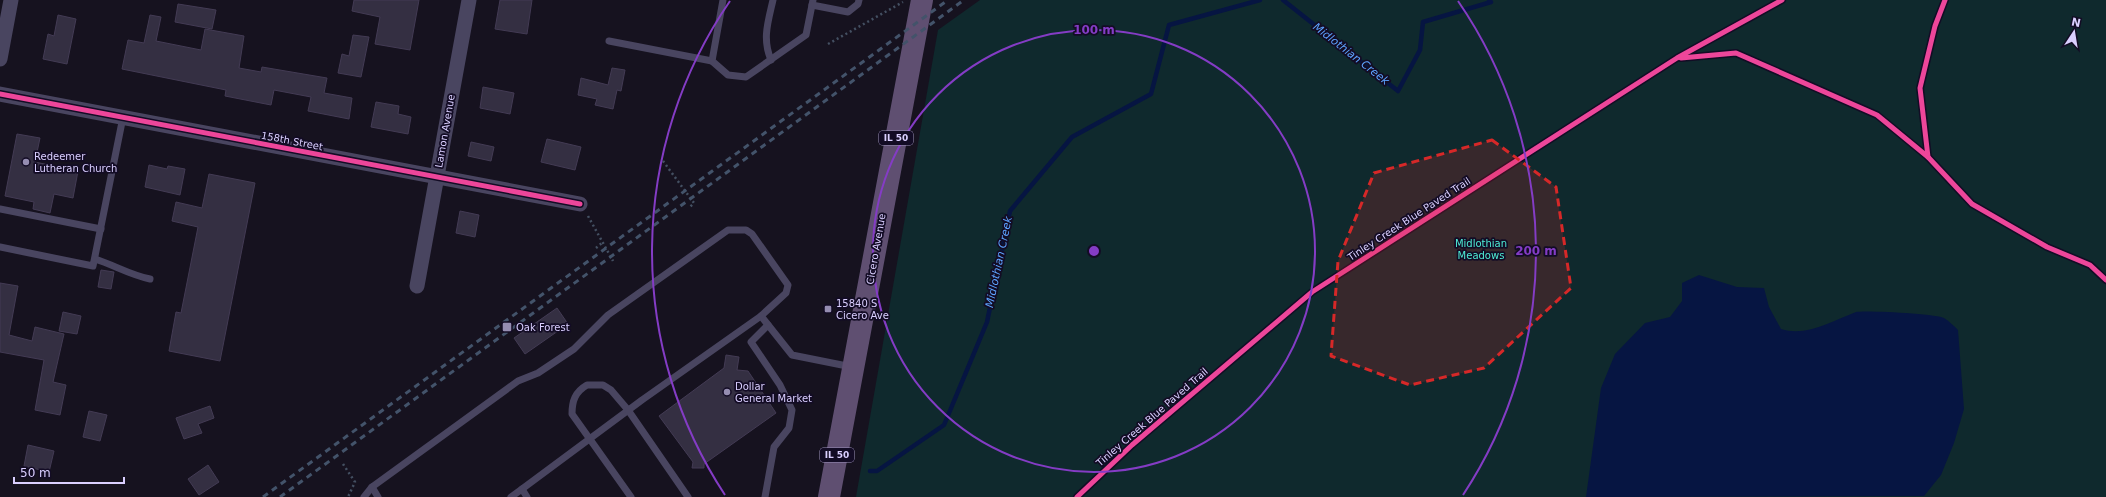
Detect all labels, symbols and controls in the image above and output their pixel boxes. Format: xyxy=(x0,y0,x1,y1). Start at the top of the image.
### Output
north arrow xyxy=(2054,12,2094,52)
text: N xyxy=(2070,15,2082,30)
water label: Midlothian Creek xyxy=(1310,20,1392,88)
text: 100 m xyxy=(1073,23,1115,37)
street label: Lamon Avenue xyxy=(433,93,457,169)
street label: 158th Street xyxy=(260,130,324,152)
road number: IL 50 xyxy=(879,131,913,145)
place label: Redeemer Lutheran Church xyxy=(34,151,117,174)
marker: Redeemer Lutheran Church xyxy=(21,157,31,167)
street label: Tinley Creek Blue Paved Trail xyxy=(1345,175,1472,263)
street label: Cicero Avenue xyxy=(864,213,888,285)
water label: Midlothian Creek xyxy=(983,215,1015,309)
park label: Midlothian Meadows xyxy=(1455,238,1507,261)
centre of rings xyxy=(1087,244,1101,258)
text: 200 m xyxy=(1515,244,1557,258)
place label: 15840 S Cicero Ave xyxy=(836,298,889,321)
marker: 15840 S Cicero Ave xyxy=(823,304,833,314)
marker: Oak Forest xyxy=(501,321,513,333)
place label: Oak Forest xyxy=(516,322,570,333)
street label: Tinley Creek Blue Paved Trail xyxy=(1093,366,1210,469)
place label: Dollar General Market xyxy=(735,381,812,404)
marker: Dollar General Market xyxy=(722,387,732,397)
road number: IL 50 xyxy=(820,448,854,462)
scale bar xyxy=(14,459,124,485)
text: 50 m xyxy=(20,466,51,480)

